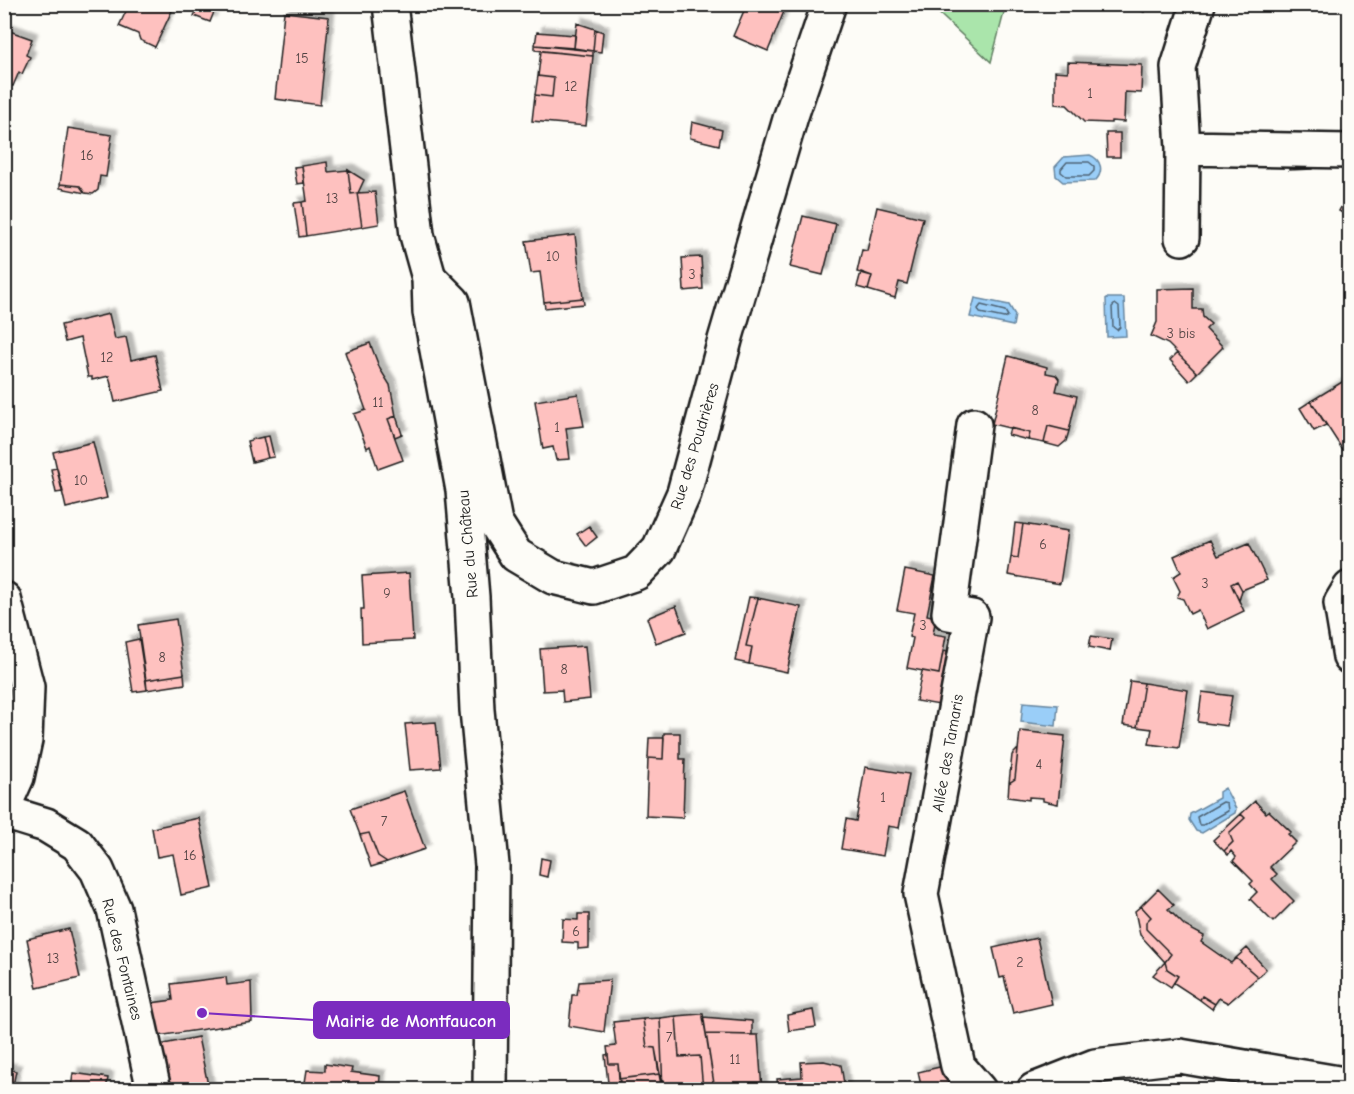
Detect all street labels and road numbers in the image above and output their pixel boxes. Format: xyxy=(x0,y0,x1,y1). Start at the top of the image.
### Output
street label: Rue des Poudrières xyxy=(667,380,723,512)
street label: Rue du Château xyxy=(454,489,482,599)
street label: Allée des Tamaris xyxy=(929,692,967,814)
street label: Rue des Fontaines xyxy=(98,897,146,1022)

